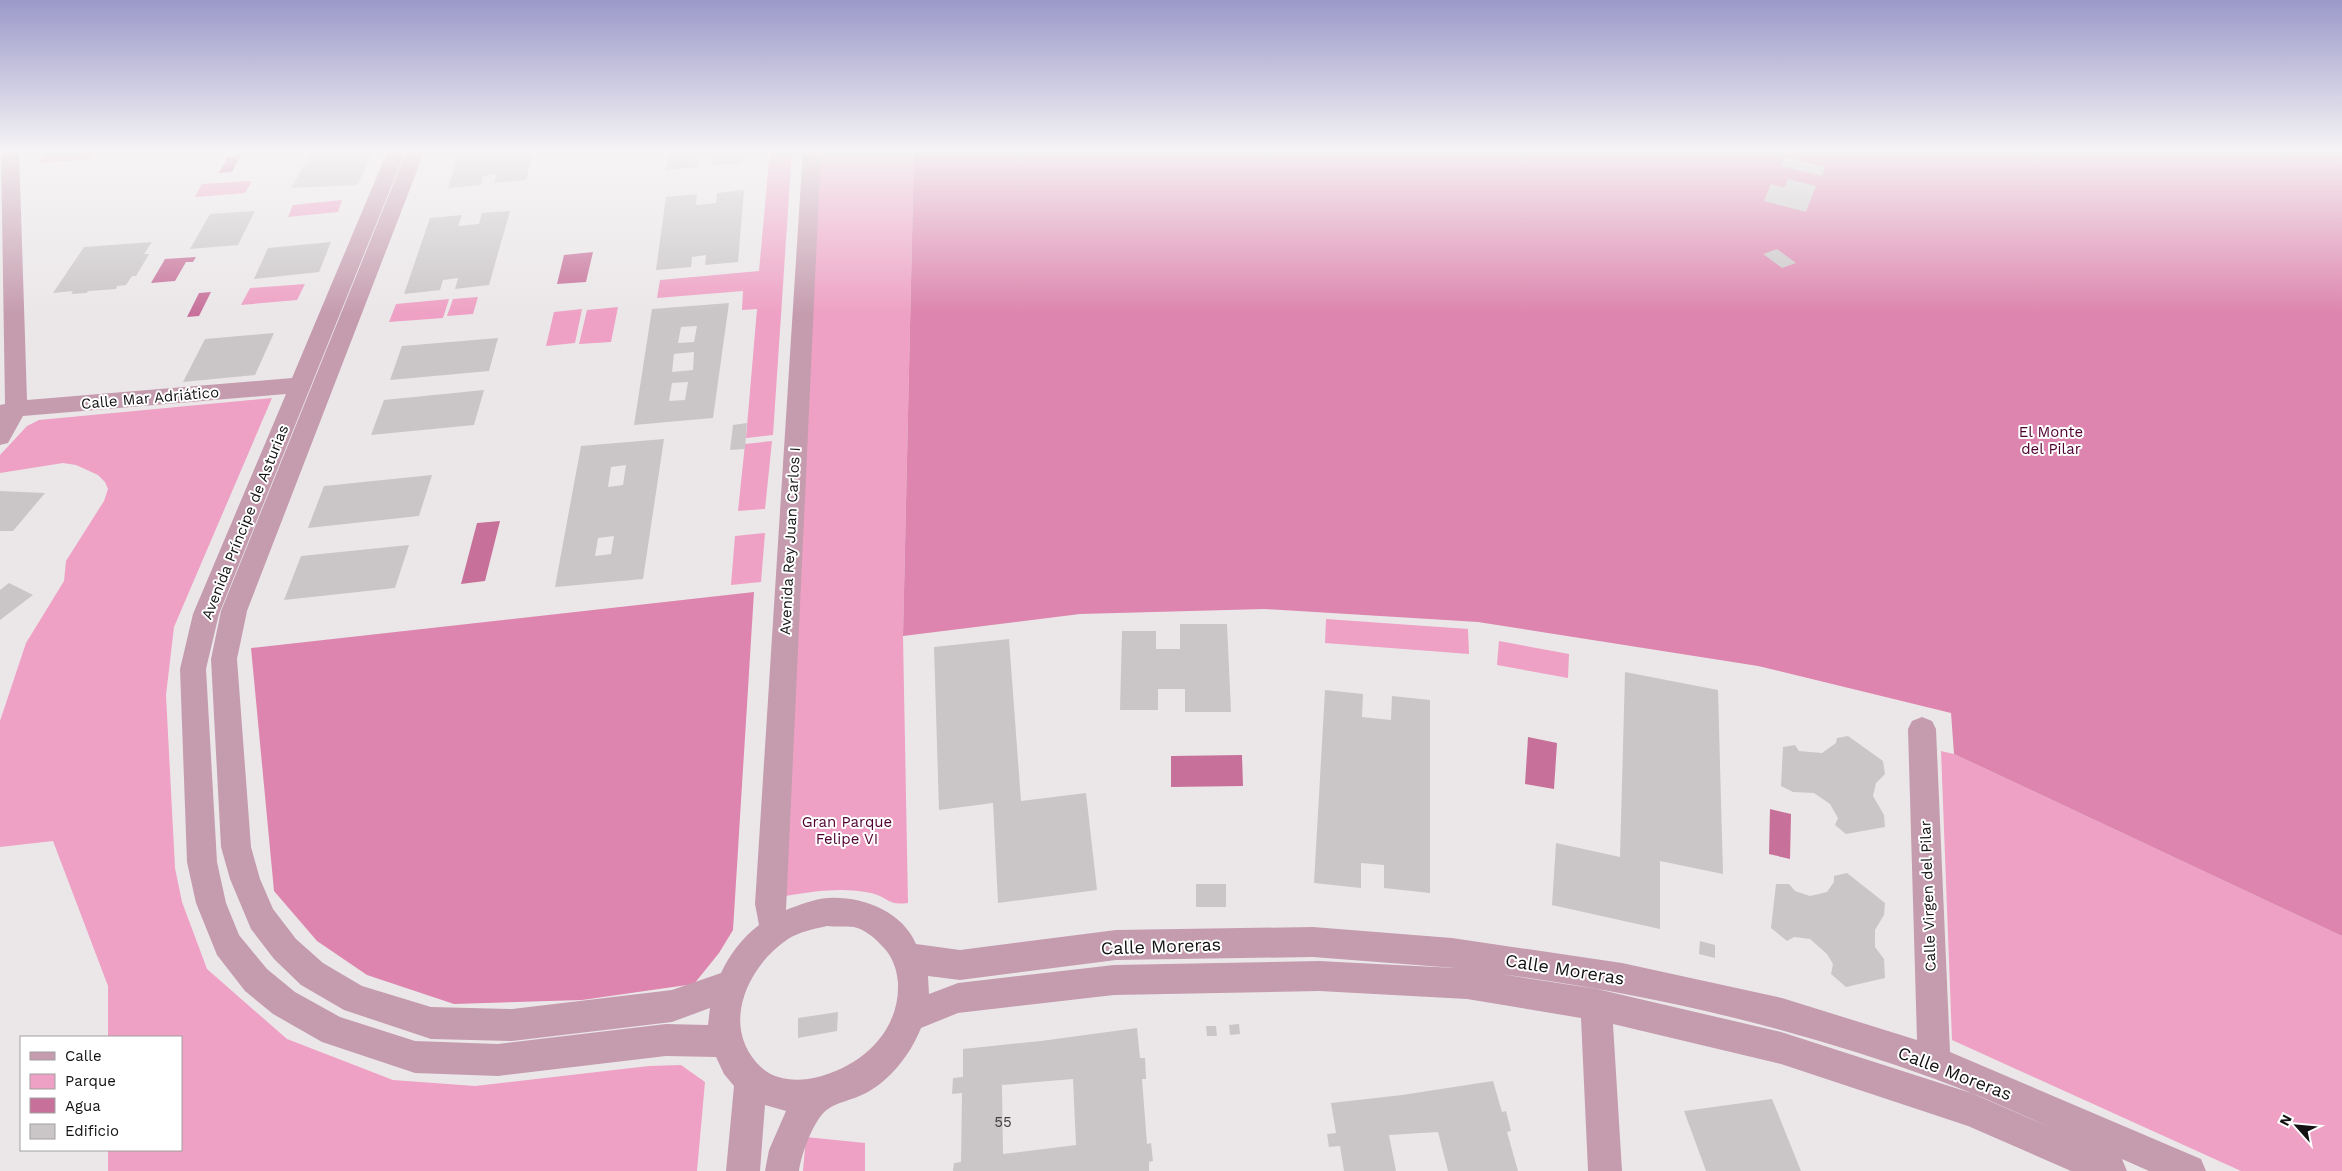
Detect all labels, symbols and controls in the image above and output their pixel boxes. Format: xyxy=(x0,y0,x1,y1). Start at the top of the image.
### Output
street label: Calle Mar Adriático xyxy=(80,383,220,413)
street label: Avenida Príncipe de Asturias xyxy=(198,422,292,622)
park label: El Monte del Pilar xyxy=(2019,423,2083,458)
street label: Avenida Rey Juan Carlos I xyxy=(776,446,804,636)
park label: Gran Parque Felipe VI xyxy=(802,813,892,848)
street label: Calle Virgen del Pilar xyxy=(1916,820,1940,972)
street label: Calle Moreras xyxy=(1101,933,1221,959)
street label: Calle Moreras xyxy=(1504,949,1626,989)
legend xyxy=(20,1036,182,1151)
street label: Calle Moreras xyxy=(1895,1042,2015,1104)
text: Calle xyxy=(65,1047,102,1065)
text: Parque xyxy=(65,1072,116,1090)
text: Agua xyxy=(65,1097,101,1115)
north arrow xyxy=(2272,1101,2322,1151)
text: N xyxy=(2276,1112,2295,1128)
house number: 55 xyxy=(994,1113,1012,1131)
text: Edificio xyxy=(65,1122,119,1140)

